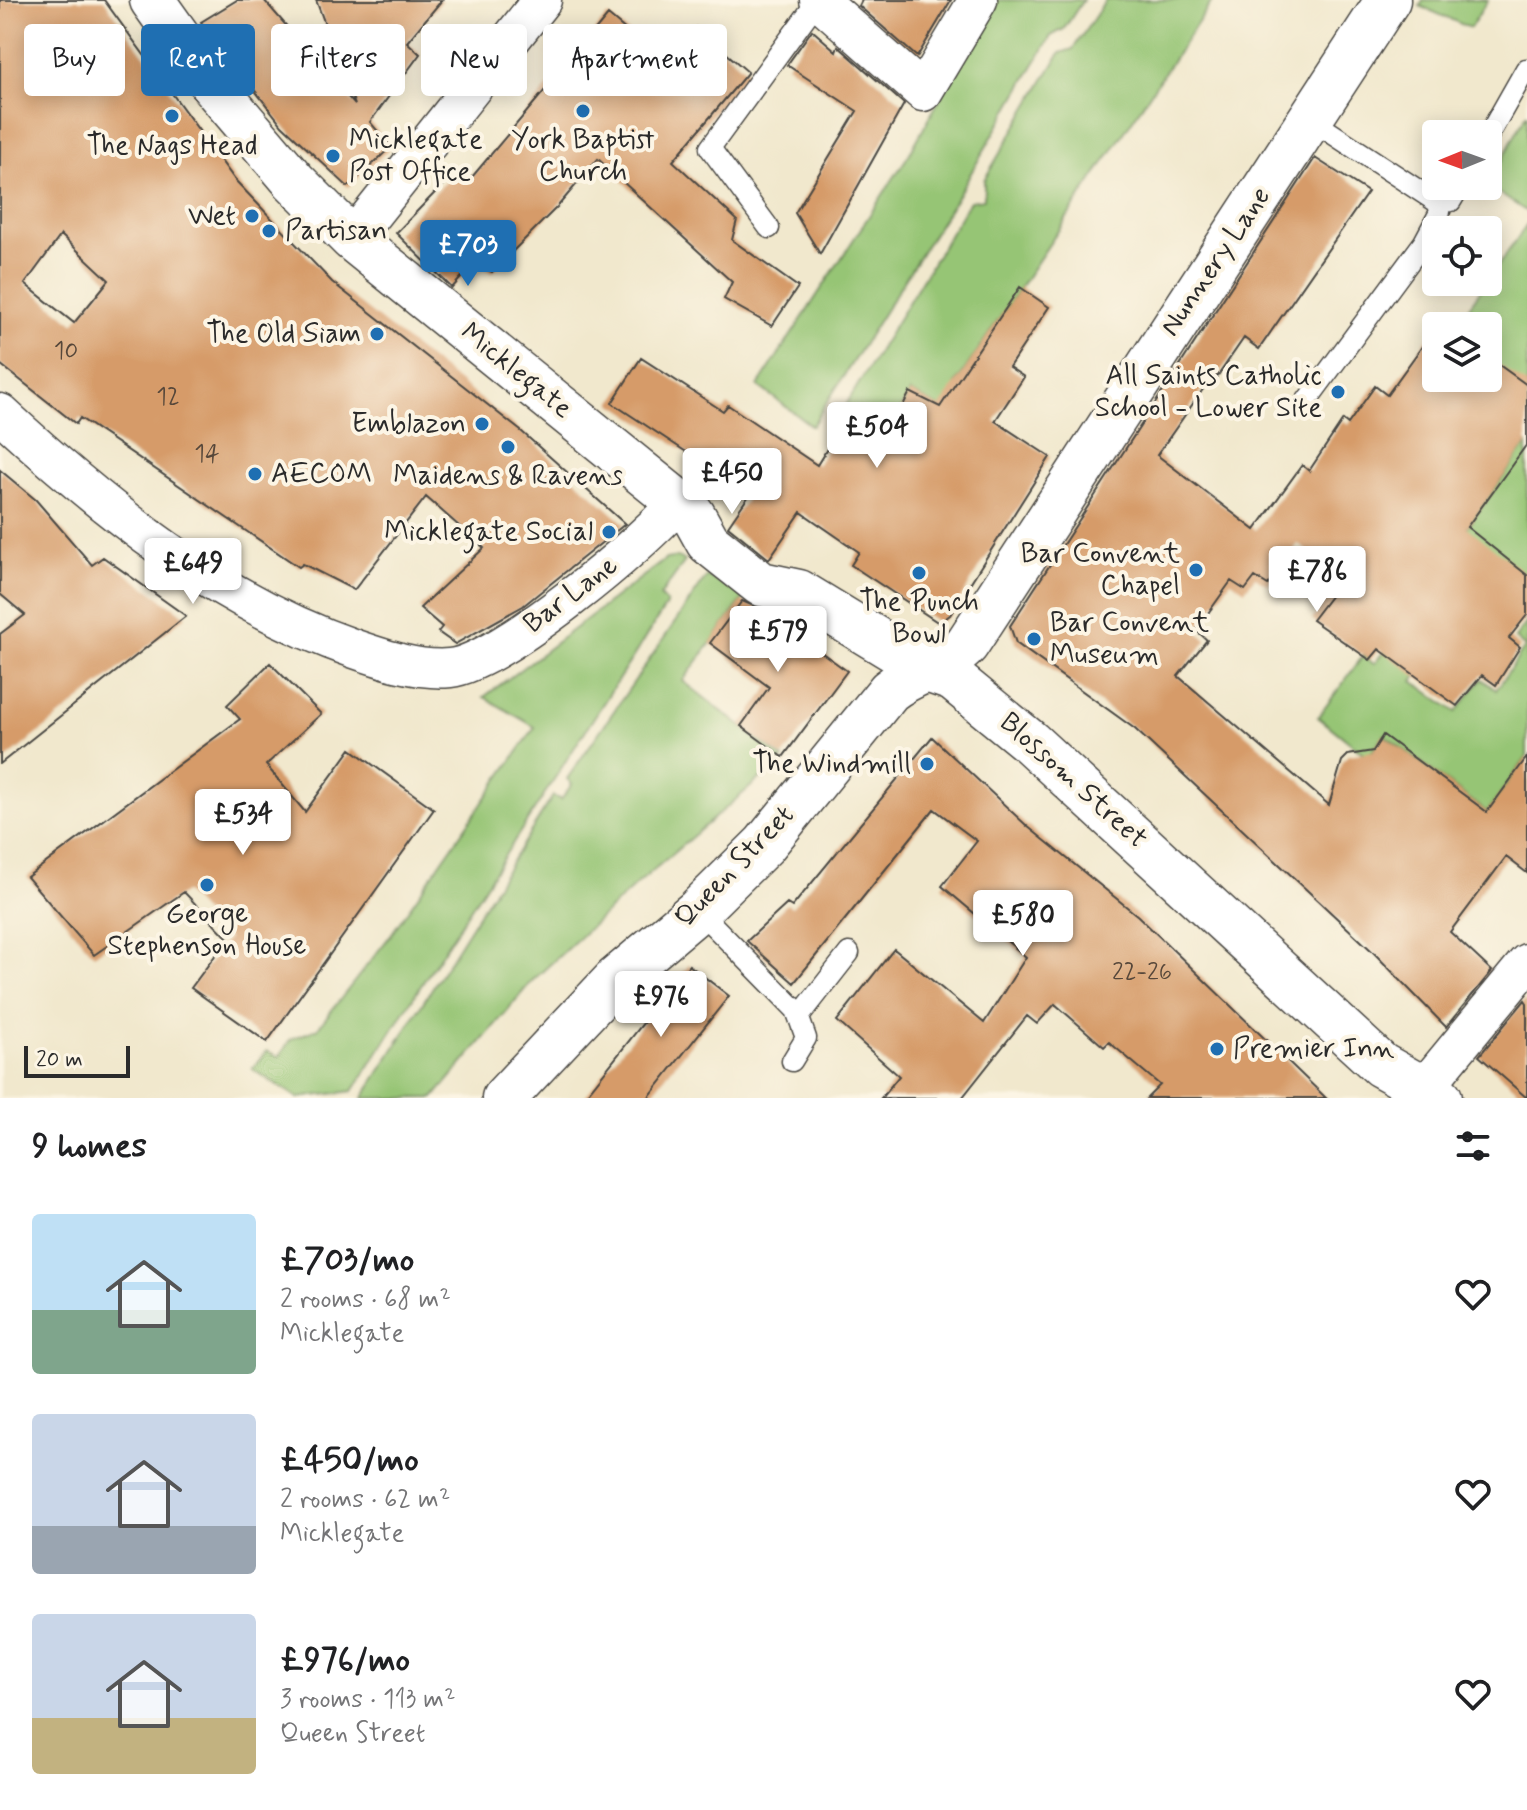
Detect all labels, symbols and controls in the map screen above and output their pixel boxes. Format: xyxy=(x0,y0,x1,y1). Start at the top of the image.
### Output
chip: Buy xyxy=(24,24,125,96)
chip: Rent xyxy=(141,24,255,96)
chip: Filters xyxy=(271,24,405,96)
chip: New xyxy=(421,24,527,96)
chip: Apartment xyxy=(543,24,727,96)
marker: York Baptist Church xyxy=(574,102,592,120)
marker: The Nags Head xyxy=(163,107,181,125)
north arrow xyxy=(1422,120,1502,200)
map controls xyxy=(1422,120,1502,392)
place label: Micklegate Post Office xyxy=(349,122,483,191)
place label: York Baptist Church xyxy=(511,122,655,191)
place label: The Nags Head xyxy=(86,128,258,165)
marker: Micklegate Post Office xyxy=(324,147,342,165)
street label: Nunnery Lane xyxy=(1152,180,1280,344)
place label: Wet xyxy=(188,198,236,235)
marker: Wet xyxy=(243,207,261,225)
place label: Partisan xyxy=(285,213,387,250)
button: locate xyxy=(1422,216,1502,296)
pin: £703 xyxy=(421,220,515,288)
marker: Partisan xyxy=(260,222,278,240)
text: £703 xyxy=(438,229,498,263)
button: layers xyxy=(1422,312,1502,392)
street label: Micklegate xyxy=(450,315,580,430)
place label: The Old Siam xyxy=(206,316,361,353)
marker: The Old Siam xyxy=(368,325,386,343)
house number: 10 xyxy=(54,336,78,367)
place label: All Saints Catholic School - Lower Site xyxy=(1095,358,1322,427)
house number: 12 xyxy=(156,382,180,413)
marker: All Saints Catholic School - Lower Site xyxy=(1329,383,1347,401)
pin: £504 xyxy=(830,402,924,470)
place label: Emblazon xyxy=(351,406,466,443)
text: £504 xyxy=(845,411,909,445)
marker: Emblazon xyxy=(473,415,491,433)
marker: Maidens & Ravens xyxy=(499,438,517,456)
house number: 14 xyxy=(194,439,220,470)
pin: £450 xyxy=(685,448,779,516)
place label: AECOM xyxy=(271,456,372,493)
text: £450 xyxy=(701,457,763,491)
place label: Maidens & Ravens xyxy=(393,458,623,495)
marker: AECOM xyxy=(246,465,264,483)
place label: Micklegate Social xyxy=(384,514,593,554)
marker: Micklegate Social xyxy=(600,523,618,541)
place label: Bar Convent Chapel xyxy=(1021,536,1181,605)
pin: £649 xyxy=(146,538,240,606)
pin: £786 xyxy=(1270,546,1364,614)
text: £649 xyxy=(162,547,224,581)
street label: Bar Lane xyxy=(516,547,626,643)
text: £786 xyxy=(1287,555,1347,589)
marker: Bar Convent Chapel xyxy=(1187,561,1205,579)
marker: The Punch Bowl xyxy=(910,564,928,582)
place label: The Punch Bowl xyxy=(859,584,979,653)
place label: Bar Convent Museum xyxy=(1050,605,1210,674)
pin: £579 xyxy=(731,606,825,674)
text: £579 xyxy=(748,615,808,649)
marker: Bar Convent Museum xyxy=(1025,630,1043,648)
street label: Blossom Street xyxy=(991,705,1155,857)
place label: The Windmill xyxy=(752,746,911,783)
marker: The Windmill xyxy=(918,755,936,773)
pin: £534 xyxy=(196,789,290,857)
text: £534 xyxy=(213,798,273,832)
street label: Queen Street xyxy=(667,798,803,936)
marker: George Stephenson House xyxy=(198,876,216,894)
pin: £580 xyxy=(976,890,1070,958)
place label: George Stephenson House xyxy=(107,896,307,965)
text: £580 xyxy=(991,899,1055,933)
house number: 22-26 xyxy=(1112,957,1172,988)
pin: £976 xyxy=(614,971,708,1039)
text: £976 xyxy=(633,980,689,1014)
place label: Premier Inn xyxy=(1233,1031,1394,1068)
marker: Premier Inn xyxy=(1208,1040,1226,1058)
scale bar xyxy=(24,1042,130,1078)
text: 20 m xyxy=(36,1046,83,1074)
text: 9 homes xyxy=(32,1124,147,1169)
icon: filters xyxy=(1451,1124,1495,1168)
text: £703/mo xyxy=(280,1238,414,1283)
icon: home xyxy=(96,1246,192,1342)
icon: heart xyxy=(1451,1272,1495,1316)
text: 2 rooms · 68 m² xyxy=(280,1283,451,1317)
text: Micklegate xyxy=(280,1317,404,1351)
text: £450/mo xyxy=(280,1438,419,1483)
icon: home xyxy=(96,1446,192,1542)
icon: heart xyxy=(1451,1472,1495,1516)
text: 2 rooms · 62 m² xyxy=(280,1483,450,1517)
text: Micklegate xyxy=(280,1517,404,1551)
text: £976/mo xyxy=(280,1638,410,1683)
icon: home xyxy=(96,1646,192,1742)
icon: heart xyxy=(1451,1672,1495,1716)
text: 3 rooms · 113 m² xyxy=(280,1683,456,1717)
text: Queen Street xyxy=(280,1717,426,1751)

